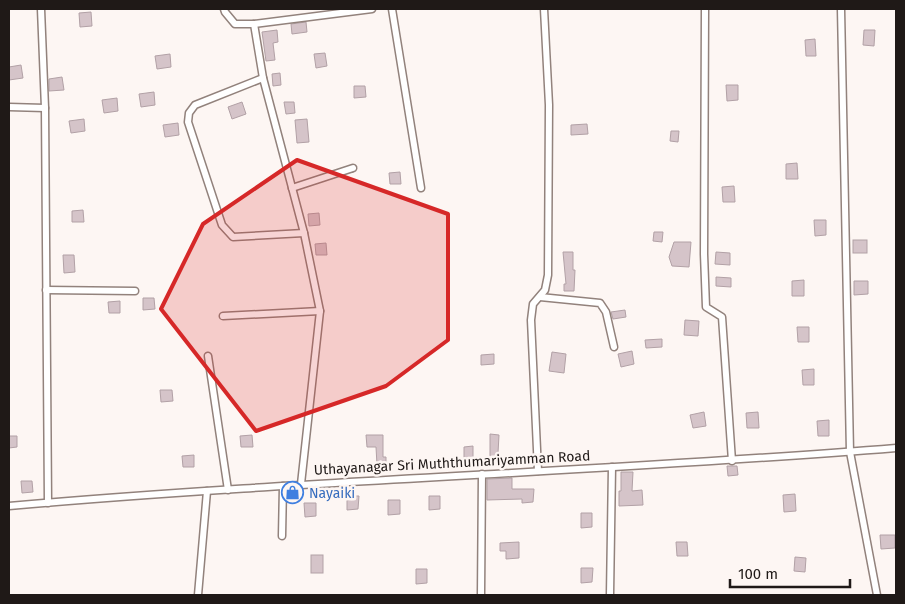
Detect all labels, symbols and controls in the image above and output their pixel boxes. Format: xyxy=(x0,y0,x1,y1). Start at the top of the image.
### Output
street label: Uthayanagar Sri Muththumariyamman Road xyxy=(313,447,591,479)
shop icon: Nayaiki xyxy=(281,481,305,505)
place label: Nayaiki xyxy=(309,485,355,502)
scale bar xyxy=(730,556,850,588)
text: 100 m xyxy=(738,565,778,583)

